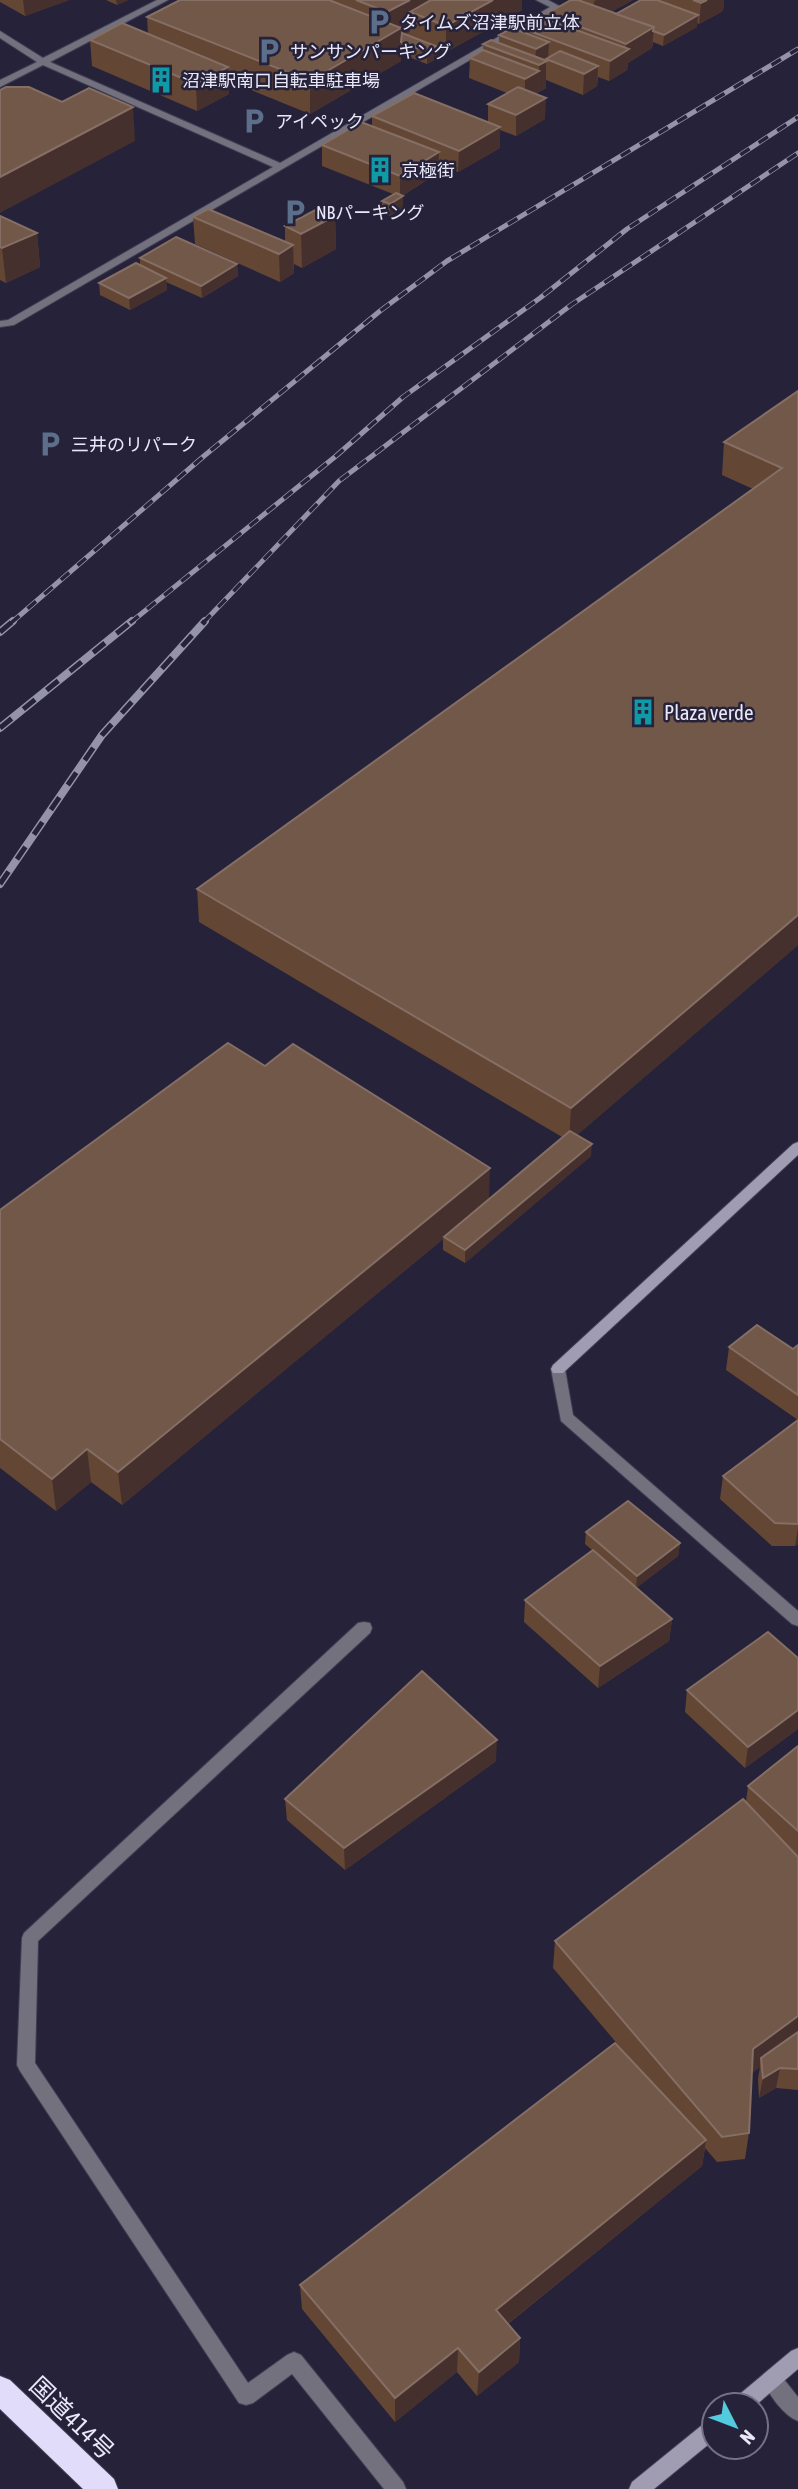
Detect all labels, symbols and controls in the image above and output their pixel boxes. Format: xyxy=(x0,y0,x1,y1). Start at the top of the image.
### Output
parking icon: タイムズ沼津駅前立体 xyxy=(364,7,394,37)
place label: タイムズ沼津駅前立体 xyxy=(400,12,580,33)
parking icon: サンサンパーキング xyxy=(254,36,284,66)
place label: サンサンパーキング xyxy=(290,41,451,62)
building icon: 沼津駅南口自転車駐車場 xyxy=(146,65,176,95)
place label: 沼津駅南口自転車駐車場 xyxy=(182,70,380,91)
parking icon: アイペック xyxy=(239,106,269,136)
place label: アイペック xyxy=(275,111,364,132)
building icon: 京極街 xyxy=(365,155,395,185)
place label: 京極街 xyxy=(401,160,455,181)
parking icon: NBパーキング xyxy=(280,197,310,227)
place label: NBパーキング xyxy=(316,202,425,223)
parking icon: 三井のリパーク xyxy=(35,429,65,459)
place label: 三井のリパーク xyxy=(71,434,197,455)
building icon: Plaza verde xyxy=(628,697,658,727)
place label: Plaza verde xyxy=(664,700,753,724)
street label: 国道414号 xyxy=(25,2372,119,2464)
north arrow xyxy=(700,2391,770,2461)
text: N xyxy=(736,2426,760,2449)

